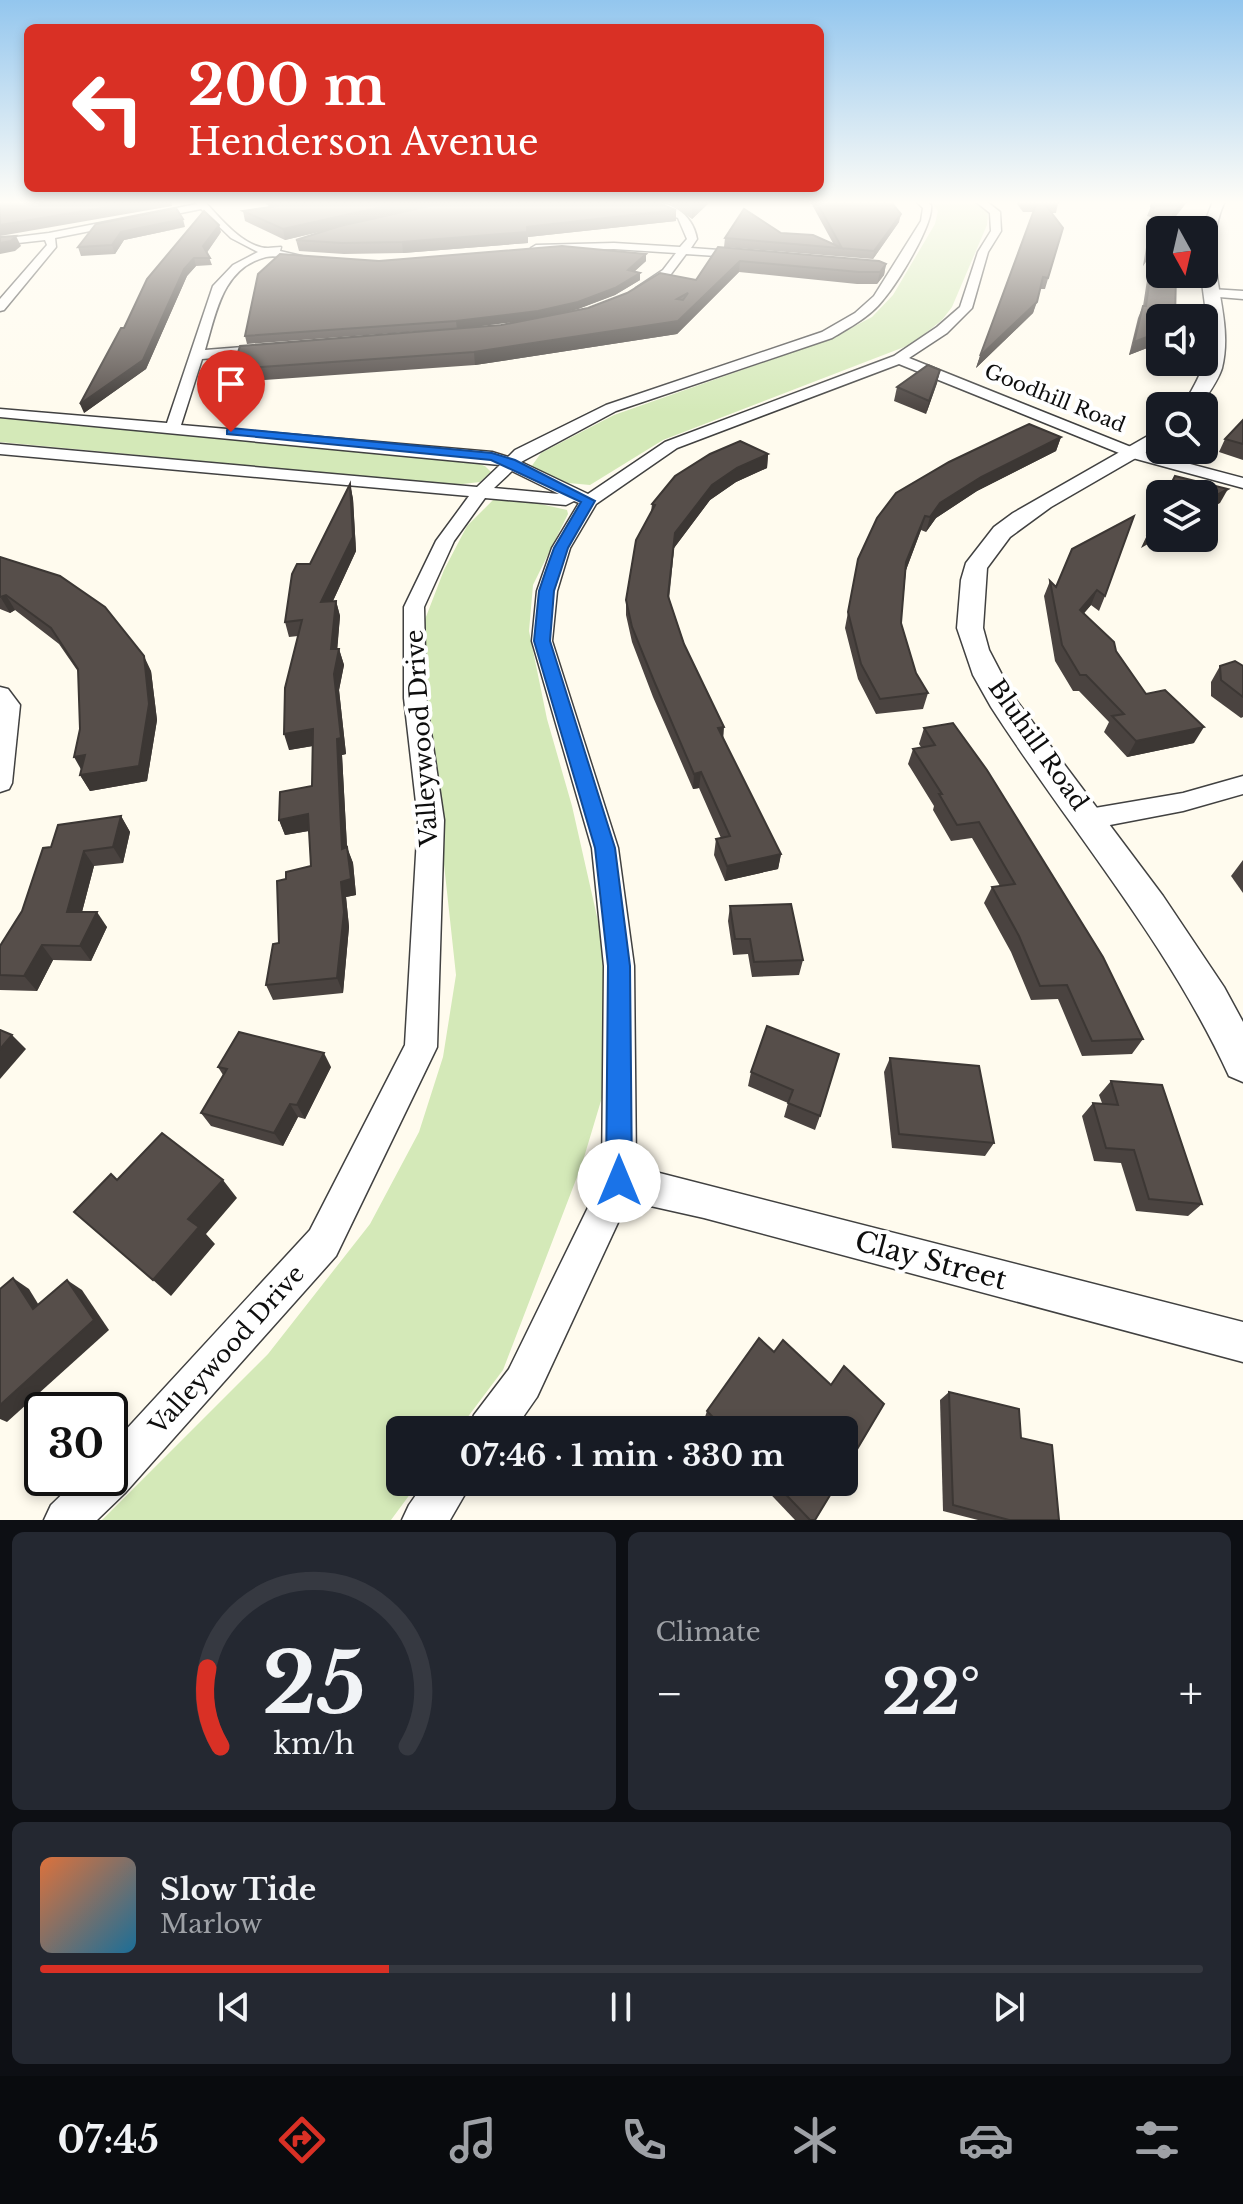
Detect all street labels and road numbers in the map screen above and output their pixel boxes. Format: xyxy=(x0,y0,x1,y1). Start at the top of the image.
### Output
street label: Goodhill Road xyxy=(981,359,1129,437)
street label: Valleywood Drive xyxy=(399,629,444,848)
street label: Bluhill Road xyxy=(983,674,1094,816)
street label: Clay Street xyxy=(851,1223,1011,1298)
street label: Valleywood Drive xyxy=(142,1259,310,1441)

